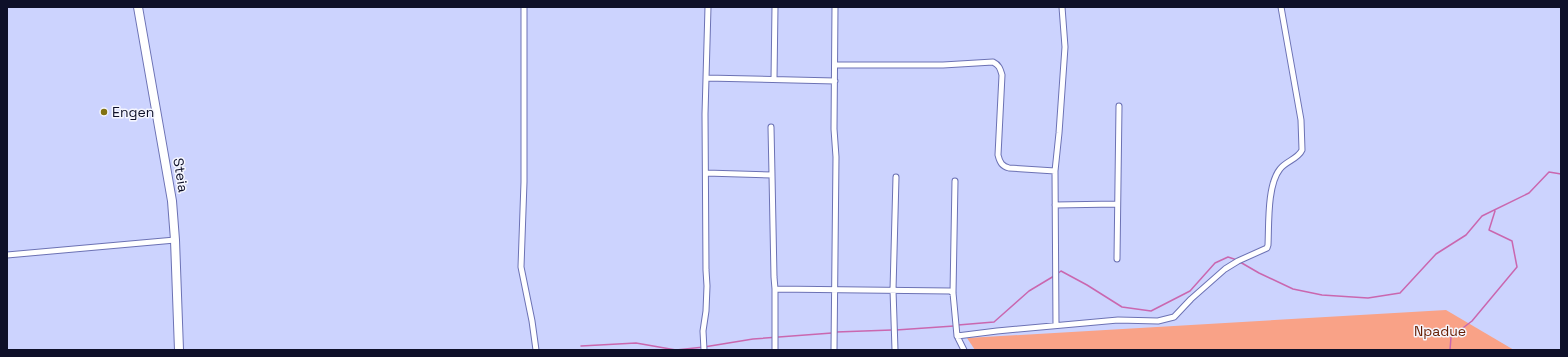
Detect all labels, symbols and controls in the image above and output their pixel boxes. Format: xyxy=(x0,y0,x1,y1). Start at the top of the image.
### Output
place label: Engen xyxy=(112,103,154,121)
marker: Engen xyxy=(99,107,109,117)
street label: Steia xyxy=(169,157,193,193)
park label: Npadue xyxy=(1414,322,1466,340)

